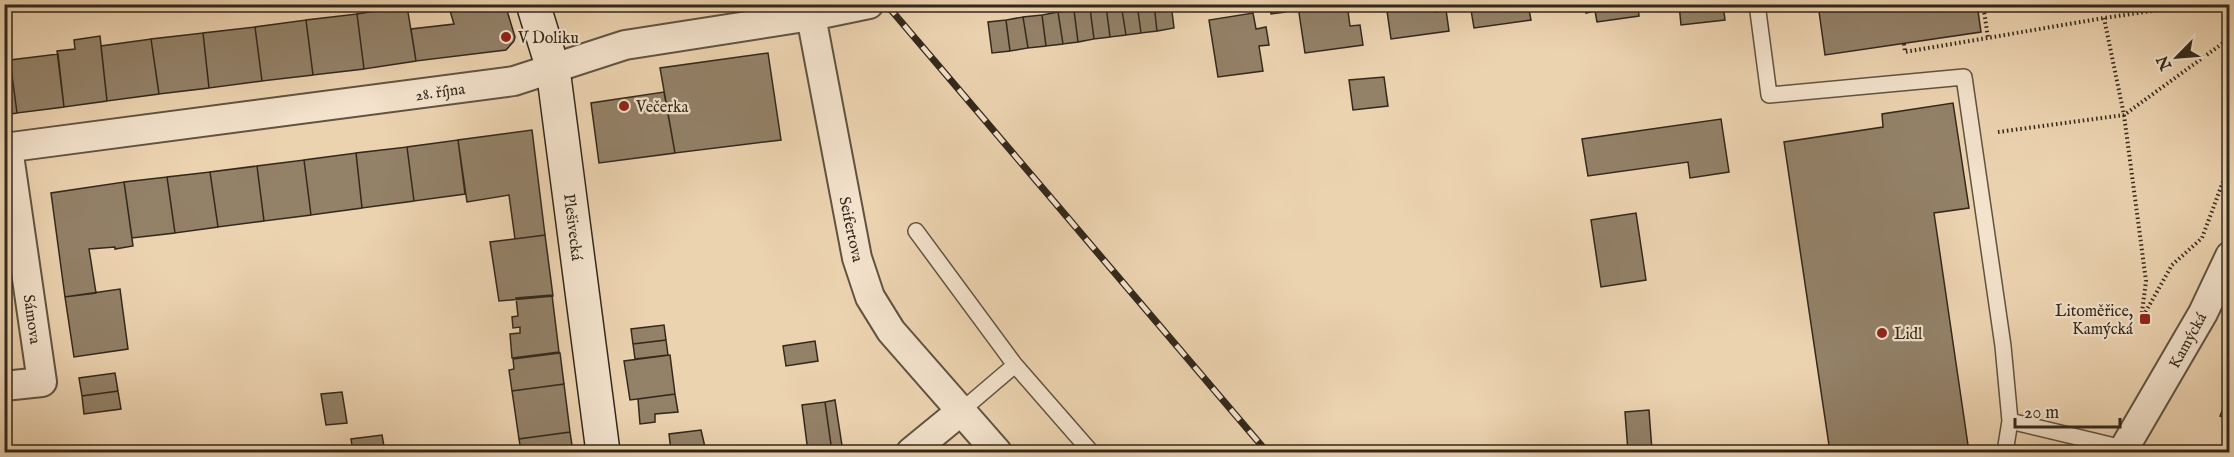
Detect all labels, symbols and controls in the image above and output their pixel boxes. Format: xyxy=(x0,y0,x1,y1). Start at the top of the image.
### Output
north arrow xyxy=(2147,27,2207,87)
place label: V Doliku xyxy=(517,29,579,49)
marker: V Doliku xyxy=(499,30,513,44)
text: N xyxy=(2153,52,2178,74)
street label: 28. října xyxy=(414,80,467,106)
place label: Večerka xyxy=(635,98,689,118)
marker: Večerka xyxy=(617,99,631,113)
street label: Plešivecká xyxy=(558,193,586,262)
street label: Seifertova xyxy=(833,195,867,264)
street label: Sámova xyxy=(18,293,44,345)
place label: Litoměřice, Kamýcká xyxy=(2055,302,2133,340)
street label: Kamýcká xyxy=(2165,309,2212,372)
marker: Litoměřice, Kamýcká xyxy=(2138,312,2152,326)
place label: Lidl xyxy=(1894,325,1923,345)
marker: Lidl xyxy=(1875,326,1889,340)
scale bar xyxy=(2015,391,2120,429)
text: 20 m xyxy=(2024,402,2059,425)

